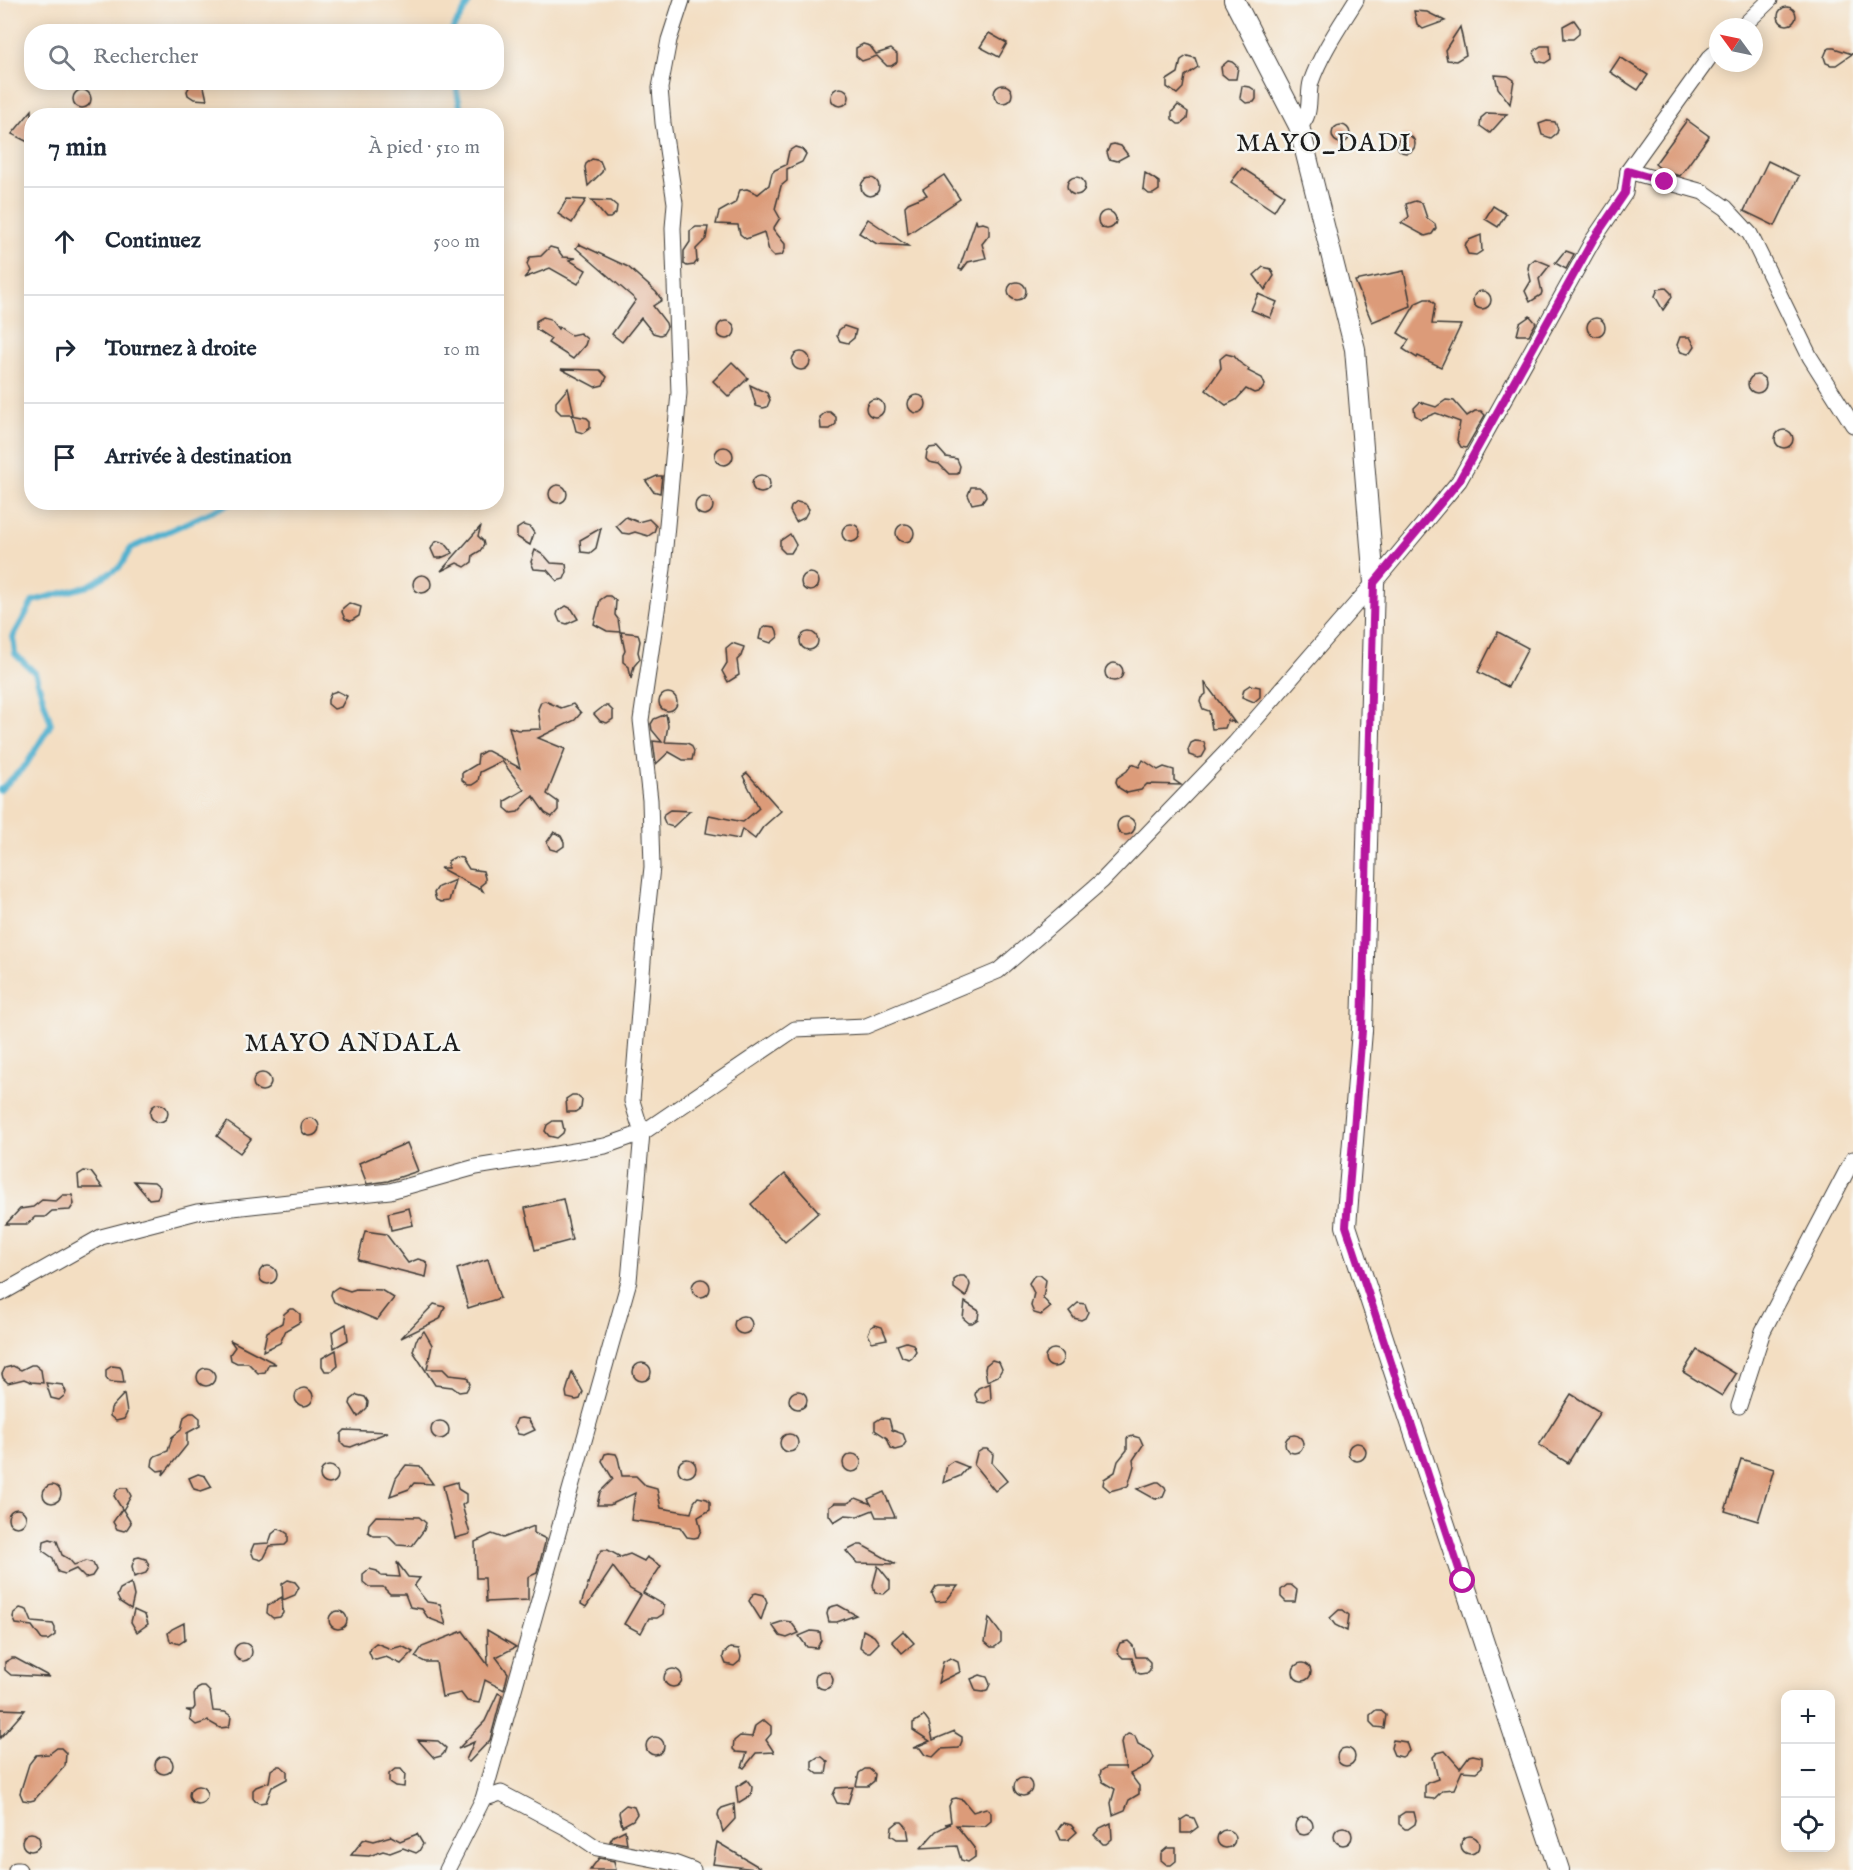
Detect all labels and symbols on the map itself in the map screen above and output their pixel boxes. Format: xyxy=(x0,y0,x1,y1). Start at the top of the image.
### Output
north arrow xyxy=(1709,18,1763,72)
district label: MAYO_DADI xyxy=(1236,127,1412,160)
route end xyxy=(1651,168,1677,194)
district label: MAYO ANDALA xyxy=(245,1027,461,1060)
route start xyxy=(1449,1567,1475,1593)

